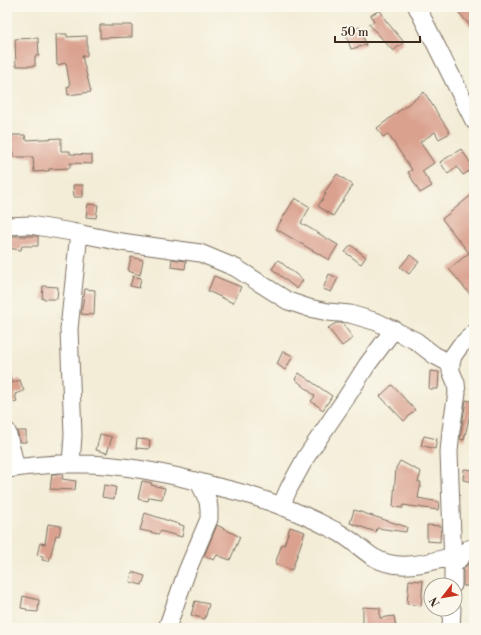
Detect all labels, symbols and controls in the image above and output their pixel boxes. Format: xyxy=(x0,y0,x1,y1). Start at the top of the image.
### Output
scale bar xyxy=(335,18,420,44)
text: 50 m xyxy=(341,25,369,40)
north arrow xyxy=(423,577,463,617)
text: N xyxy=(427,594,444,609)

